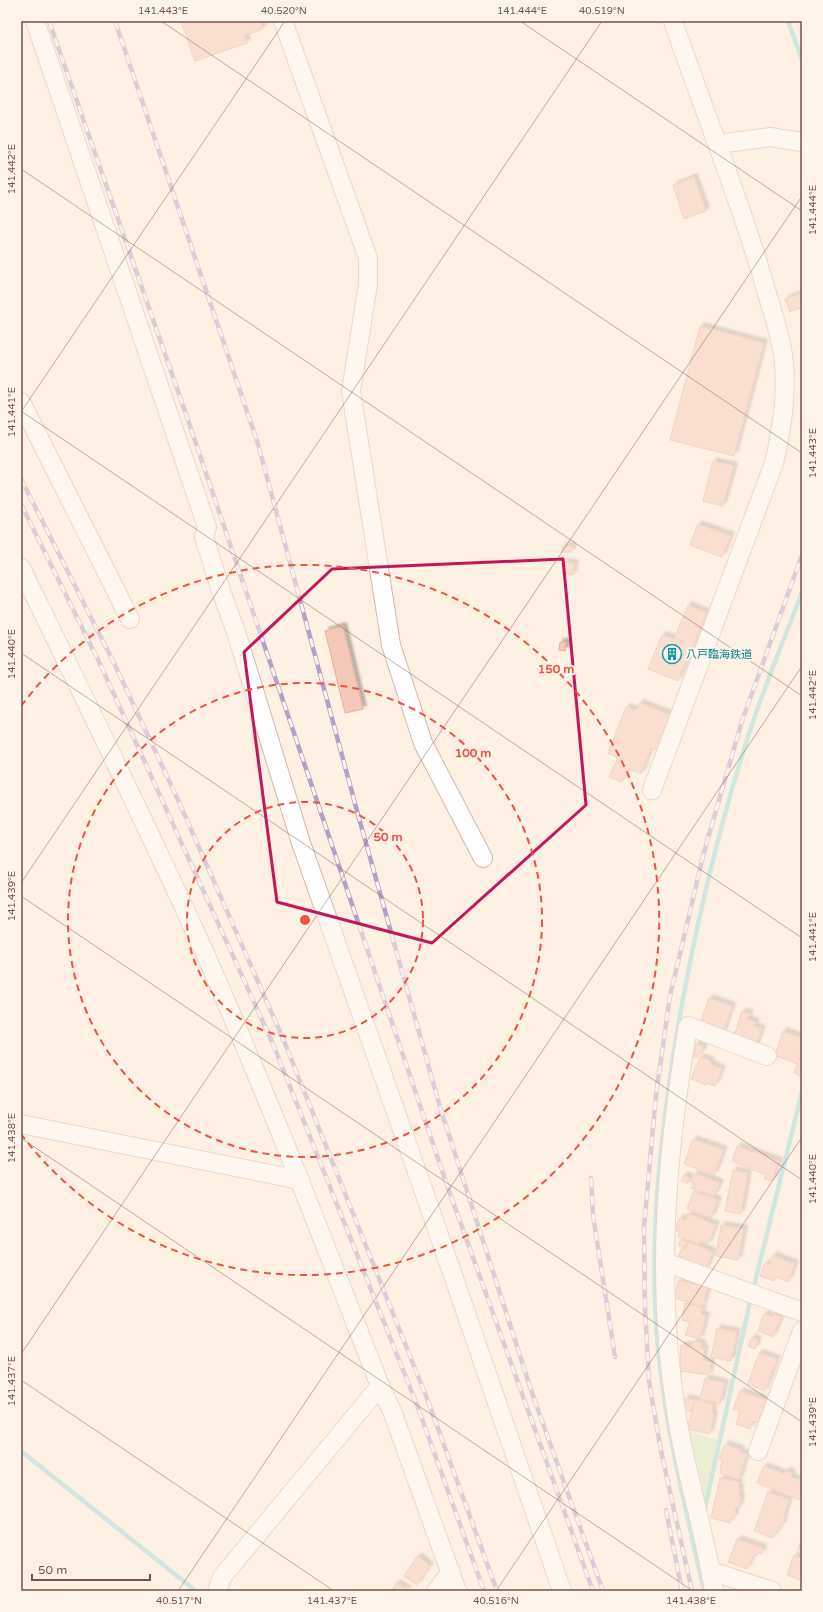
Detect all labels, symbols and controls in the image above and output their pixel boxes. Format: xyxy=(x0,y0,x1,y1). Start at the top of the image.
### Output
text: 141.443°E xyxy=(138,5,188,17)
text: 40.520°N xyxy=(261,5,307,17)
text: 141.444°E xyxy=(497,5,547,17)
text: 40.519°N xyxy=(579,5,625,17)
text: 141.442°E xyxy=(6,144,18,194)
text: 141.444°E xyxy=(807,185,819,235)
text: 141.441°E xyxy=(6,387,18,437)
text: 141.443°E xyxy=(807,428,819,478)
text: 141.440°E xyxy=(6,629,18,679)
building icon: 八戸臨海鉄道 xyxy=(661,643,683,665)
place label: 八戸臨海鉄道 xyxy=(686,648,752,661)
text: 150 m xyxy=(538,662,574,676)
text: 141.442°E xyxy=(807,670,819,720)
text: 100 m xyxy=(455,746,491,760)
text: 50 m xyxy=(373,830,403,844)
text: 141.439°E xyxy=(6,871,18,921)
text: 141.441°E xyxy=(807,912,819,962)
centre of rings xyxy=(298,913,312,927)
text: 141.438°E xyxy=(6,1113,18,1163)
text: 141.440°E xyxy=(807,1154,819,1204)
text: 141.437°E xyxy=(6,1356,18,1406)
text: 141.439°E xyxy=(807,1397,819,1447)
scale bar xyxy=(32,1556,150,1582)
text: 50 m xyxy=(38,1563,67,1577)
text: 40.517°N xyxy=(156,1595,202,1607)
text: 141.437°E xyxy=(307,1595,357,1607)
text: 40.516°N xyxy=(473,1595,519,1607)
text: 141.438°E xyxy=(666,1595,716,1607)

